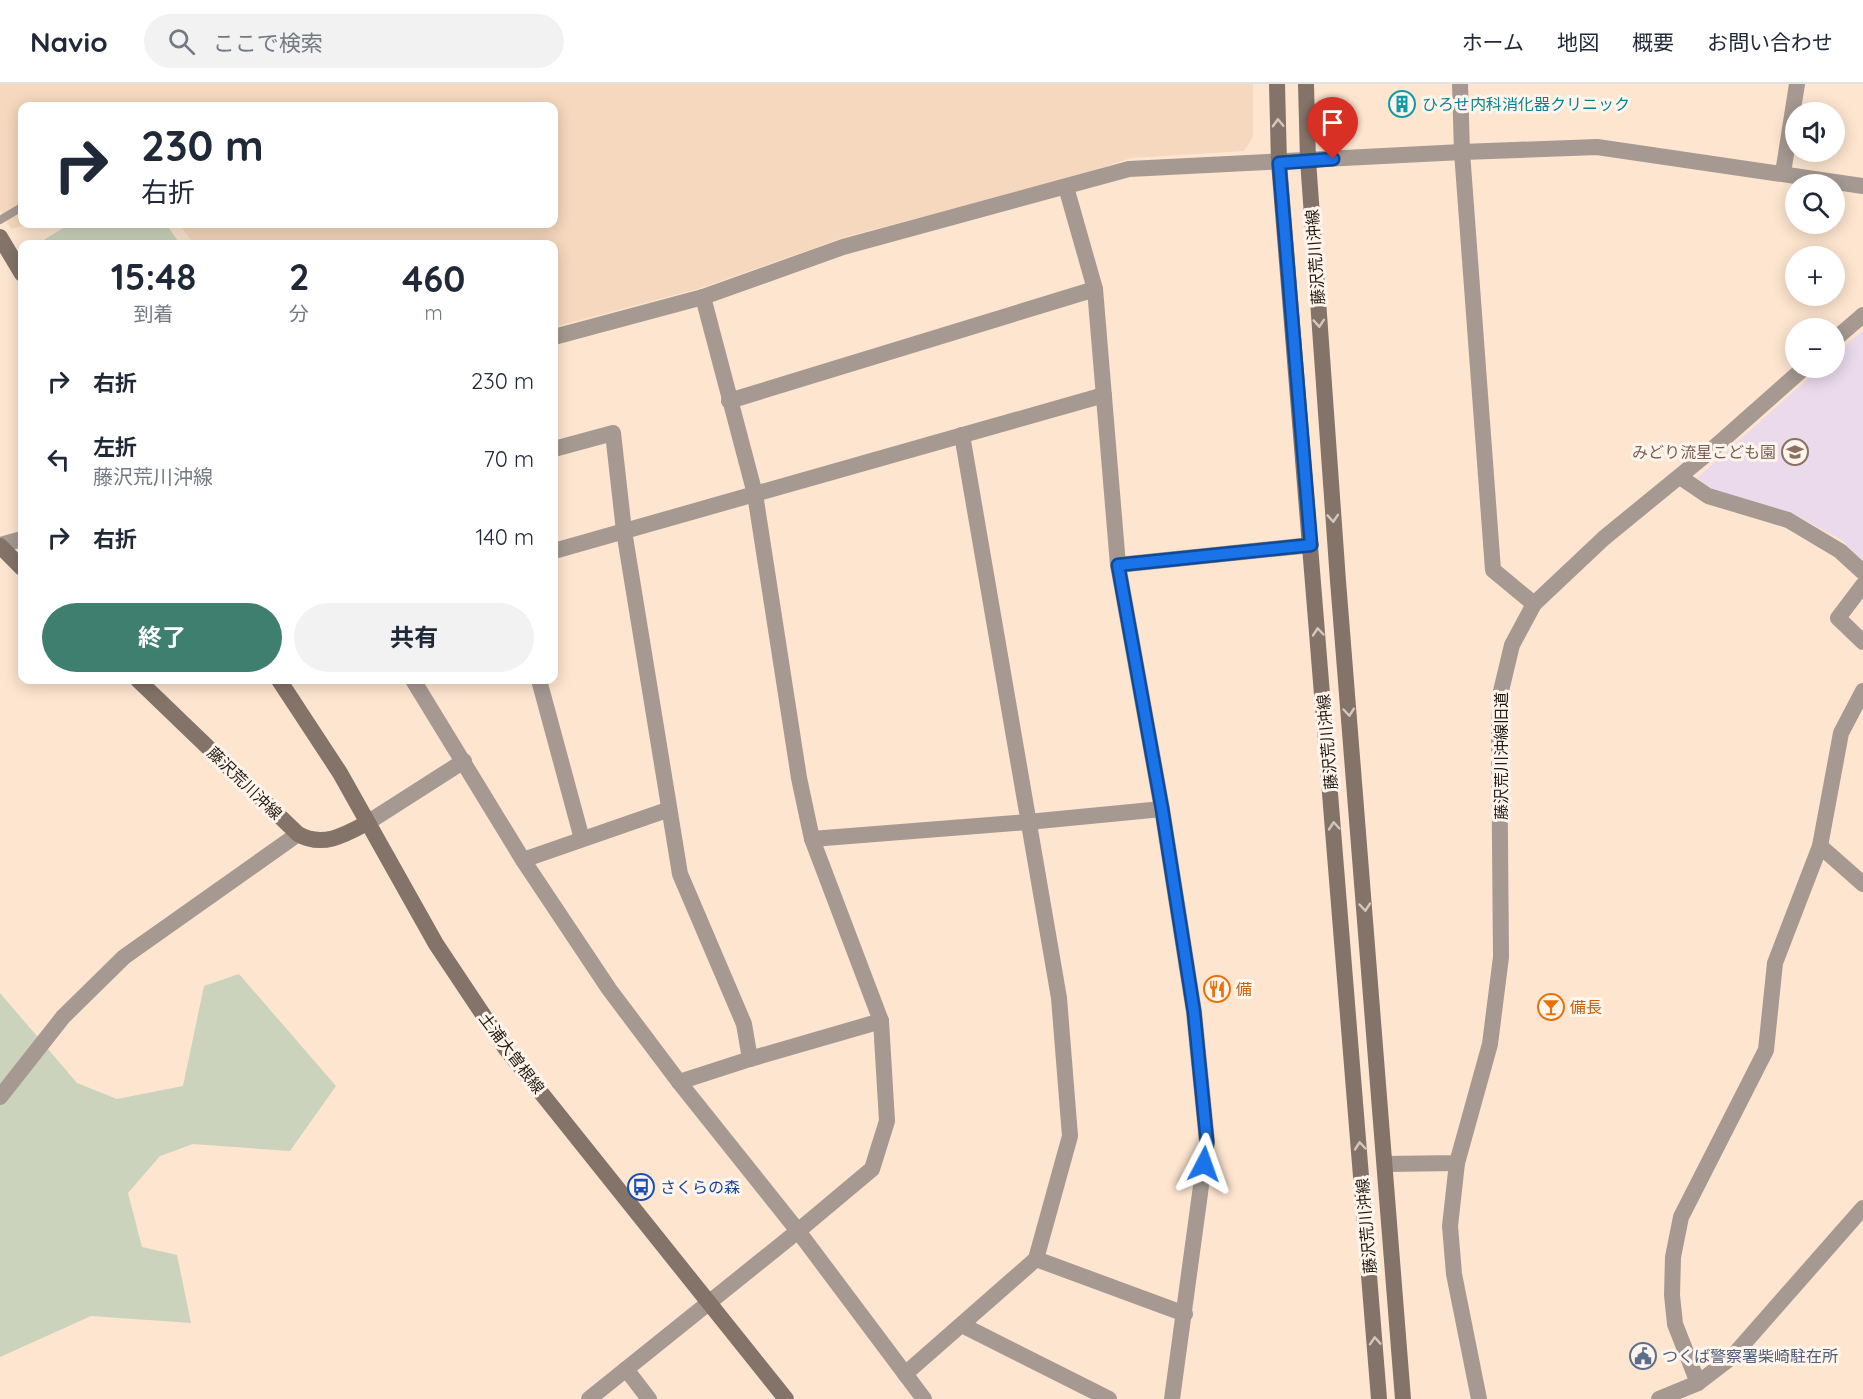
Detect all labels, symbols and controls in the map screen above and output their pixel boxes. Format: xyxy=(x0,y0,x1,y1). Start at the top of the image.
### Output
search box xyxy=(144,14,564,68)
text: Navio xyxy=(30,24,108,59)
icon: search xyxy=(165,25,198,58)
text: ここで検索 xyxy=(213,29,323,57)
text: ホーム xyxy=(1462,29,1524,55)
text: 地図 xyxy=(1557,29,1599,55)
text: 概要 xyxy=(1632,29,1674,55)
text: お問い合わせ xyxy=(1707,29,1833,55)
building icon: ひろせ内科消化器クリニック xyxy=(1387,89,1417,119)
place label: ひろせ内科消化器クリニック xyxy=(1422,94,1630,114)
pin xyxy=(1307,97,1358,159)
map controls xyxy=(1785,102,1845,378)
button: sound xyxy=(1785,102,1845,162)
icon: arrive xyxy=(1316,106,1349,139)
text: 230 m xyxy=(141,119,264,172)
one-way arrow xyxy=(1272,119,1284,128)
icon: right xyxy=(42,126,120,204)
button: search xyxy=(1785,174,1845,234)
text: 右折 xyxy=(141,175,195,209)
street label: 藤沢荒川沖線 xyxy=(1302,208,1328,306)
button: + xyxy=(1785,246,1845,306)
text: 15:48 xyxy=(111,254,196,299)
text: 2 xyxy=(289,254,309,299)
text: 460 xyxy=(402,256,465,301)
text: m xyxy=(425,300,443,325)
text: 到着 xyxy=(133,301,173,326)
text: 分 xyxy=(289,301,309,326)
button: − xyxy=(1785,318,1845,378)
one-way arrow xyxy=(1313,319,1326,328)
icon: right xyxy=(42,365,75,398)
text: 230 m xyxy=(471,367,534,395)
text: 右折 xyxy=(93,369,137,397)
text: 左折 xyxy=(93,433,137,461)
school or university icon: みどり流星こども園 xyxy=(1780,437,1810,467)
place label: みどり流星こども園 xyxy=(1632,442,1776,462)
icon: left xyxy=(42,443,75,476)
text: 70 m xyxy=(484,445,534,473)
text: 藤沢荒川沖線 xyxy=(93,464,213,489)
one-way arrow xyxy=(1327,513,1340,522)
icon: right xyxy=(42,521,75,554)
text: 140 m xyxy=(475,523,534,551)
text: 右折 xyxy=(93,525,137,553)
button: 終了 xyxy=(42,603,282,672)
button: 共有 xyxy=(294,603,534,672)
one-way arrow xyxy=(1312,627,1325,636)
street label: 藤沢荒川沖線旧道 xyxy=(1491,692,1511,820)
street label: 藤沢荒川沖線 xyxy=(1313,693,1341,791)
one-way arrow xyxy=(1342,708,1355,717)
street label: 藤沢荒川沖線 xyxy=(204,742,286,824)
one-way arrow xyxy=(1328,822,1341,831)
one-way arrow xyxy=(1358,902,1371,911)
restaurant icon: 備 xyxy=(1202,974,1232,1004)
place label: 備 xyxy=(1236,979,1252,999)
bar icon: 備長 xyxy=(1536,992,1566,1022)
place label: 備長 xyxy=(1570,997,1602,1017)
street label: 土浦大曽根線 xyxy=(475,1009,549,1097)
position arrow xyxy=(1172,1132,1236,1196)
one-way arrow xyxy=(1353,1142,1366,1151)
bus stop icon: さくらの森 xyxy=(626,1172,656,1202)
place label: さくらの森 xyxy=(660,1177,740,1197)
street label: 藤沢荒川沖線 xyxy=(1352,1177,1380,1275)
one-way arrow xyxy=(1369,1336,1382,1345)
public building icon: つくば警察署柴崎駐在所 xyxy=(1628,1341,1658,1371)
place label: つくば警察署柴崎駐在所 xyxy=(1662,1346,1838,1366)

